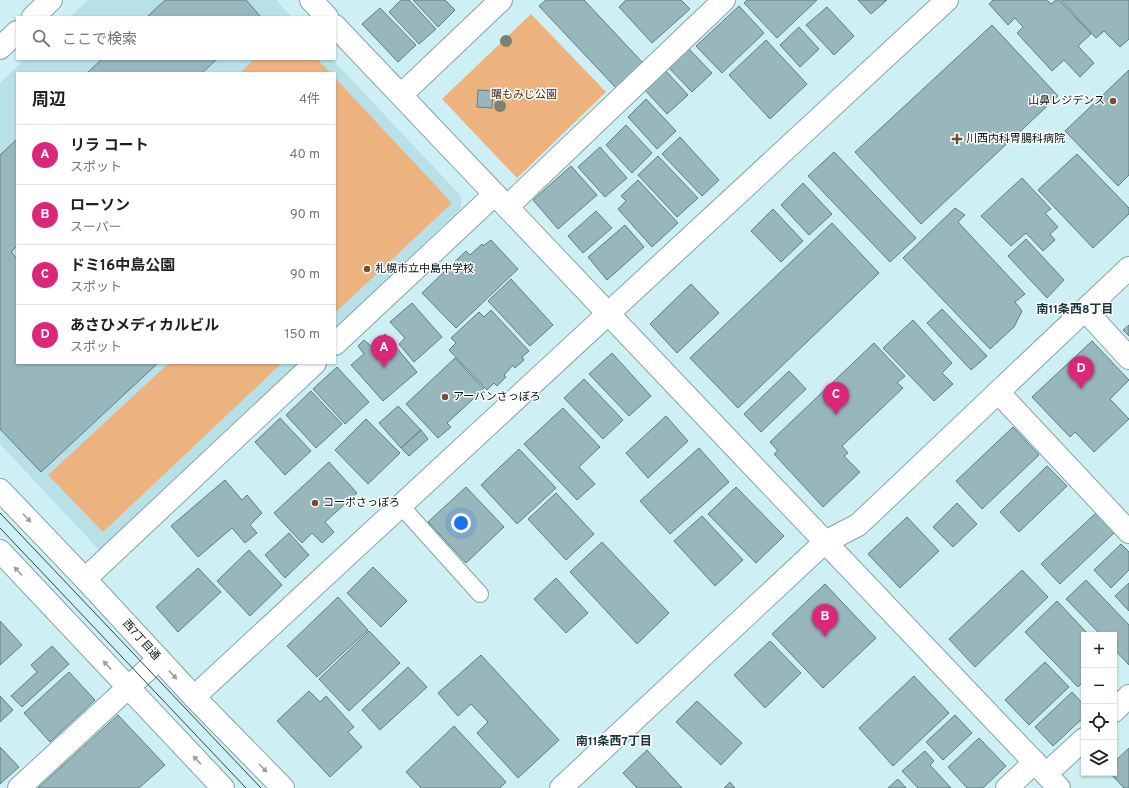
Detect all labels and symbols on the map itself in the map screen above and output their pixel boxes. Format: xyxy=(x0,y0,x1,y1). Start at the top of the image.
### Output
park label: 曙もみじ公園 xyxy=(491,88,557,102)
place label: 山鼻レジデンス xyxy=(1028,94,1105,108)
marker: 山鼻レジデンス xyxy=(1108,96,1118,106)
place label: 川西内科胃腸科病院 xyxy=(966,132,1065,146)
marker: 川西内科胃腸科病院 xyxy=(951,133,963,145)
place label: 札幌市立中島中学校 xyxy=(375,262,474,276)
marker: 札幌市立中島中学校 xyxy=(362,264,372,274)
district label: 南11条西8丁目 xyxy=(1036,302,1114,318)
pin: A xyxy=(371,335,397,368)
pin: D xyxy=(1068,356,1094,389)
pin: C xyxy=(823,382,849,415)
place label: アーバンさっぽろ xyxy=(453,390,541,404)
marker: アーバンさっぽろ xyxy=(440,392,450,402)
place label: コーポさっぽろ xyxy=(323,496,400,510)
marker: コーポさっぽろ xyxy=(310,498,320,508)
one-way arrow xyxy=(22,513,32,523)
your location xyxy=(451,513,471,533)
one-way arrow xyxy=(14,566,23,575)
pin: B xyxy=(812,604,838,637)
street label: 西7丁目通 xyxy=(119,617,163,663)
one-way arrow xyxy=(102,660,112,670)
one-way arrow xyxy=(168,670,178,680)
district label: 南11条西7丁目 xyxy=(576,734,652,750)
one-way arrow xyxy=(192,755,201,765)
one-way arrow xyxy=(259,763,268,773)

